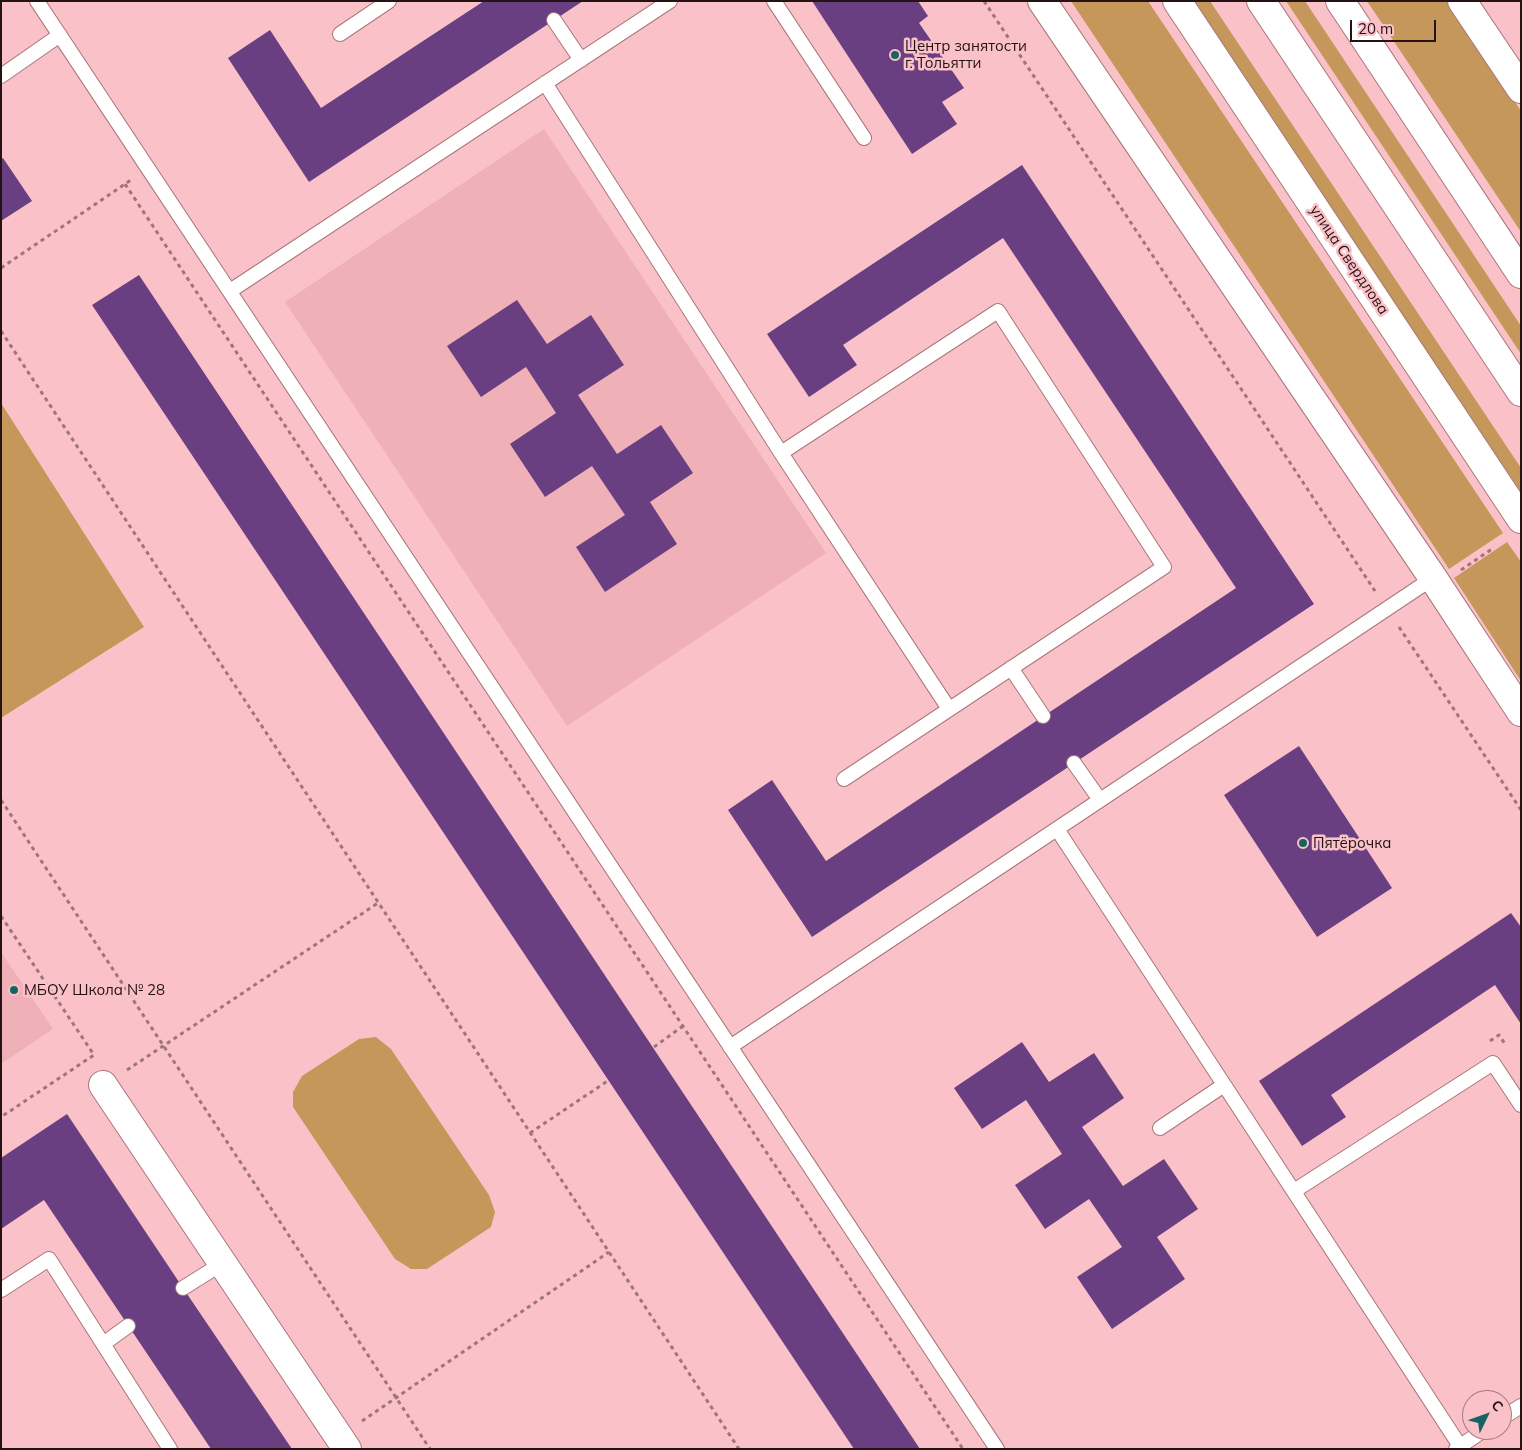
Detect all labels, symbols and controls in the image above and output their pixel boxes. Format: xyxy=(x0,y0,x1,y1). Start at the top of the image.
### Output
scale bar xyxy=(1352,10,1438,42)
text: 20 m xyxy=(1358,19,1393,38)
place label: Центр занятости г. Тольятти xyxy=(905,37,1027,72)
marker: Центр занятости г. Тольятти xyxy=(889,49,901,61)
street label: улица Свердлова xyxy=(1306,202,1392,318)
place label: Пятёрочка xyxy=(1313,834,1391,852)
marker: Пятёрочка xyxy=(1297,837,1309,849)
place label: МБОУ Школа № 28 xyxy=(24,981,165,999)
marker: МБОУ Школа № 28 xyxy=(8,984,20,996)
north arrow xyxy=(1462,1390,1512,1440)
text: С xyxy=(1488,1396,1507,1415)

